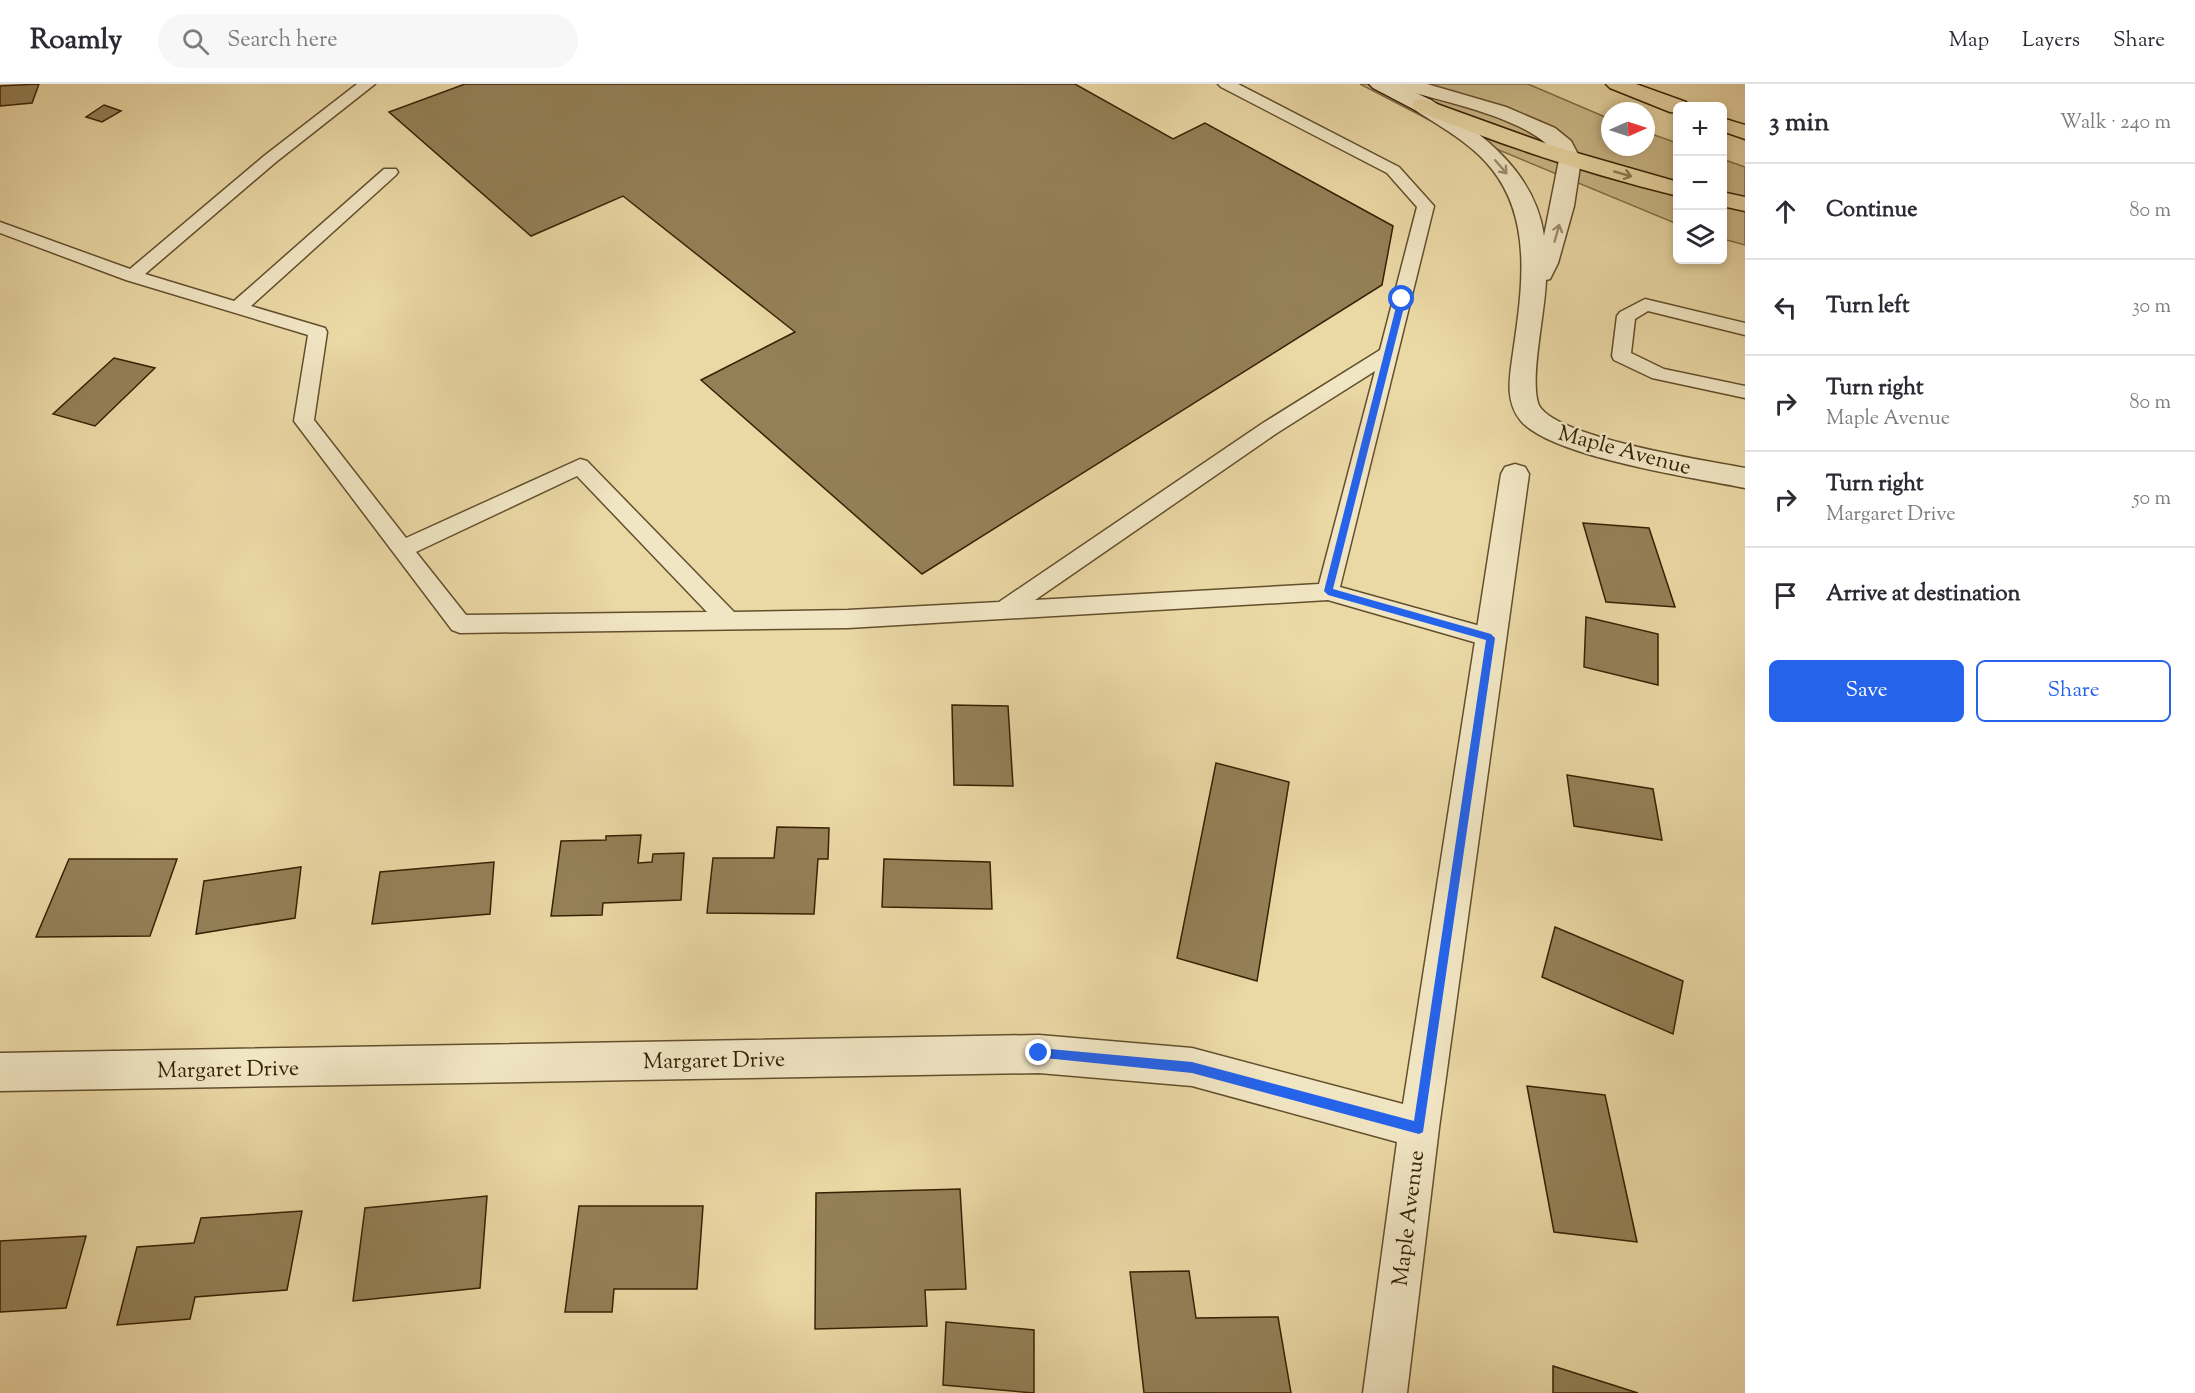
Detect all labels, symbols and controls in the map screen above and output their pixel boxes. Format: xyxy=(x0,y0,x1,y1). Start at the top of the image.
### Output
search box xyxy=(158,14,578,68)
text: Roamly xyxy=(30,21,122,61)
icon: search xyxy=(179,25,212,58)
text: Search here xyxy=(227,25,338,57)
text: Map xyxy=(1949,26,1989,56)
text: Layers xyxy=(2022,26,2080,56)
text: Share xyxy=(2113,26,2165,56)
north arrow xyxy=(1601,102,1655,156)
map controls xyxy=(1673,102,1727,264)
button: + xyxy=(1673,102,1727,156)
text: 3 min xyxy=(1769,105,1829,142)
text: Walk · 240 m xyxy=(2060,109,2171,138)
button: − xyxy=(1673,156,1727,210)
one-way arrow xyxy=(1494,159,1508,174)
one-way arrow xyxy=(1614,169,1633,180)
icon: ahead xyxy=(1769,195,1802,228)
text: Continue xyxy=(1826,195,1917,227)
text: 80 m xyxy=(2130,197,2171,226)
button: layers xyxy=(1673,210,1727,264)
one-way arrow xyxy=(1552,224,1564,243)
route start xyxy=(1388,285,1414,311)
icon: left xyxy=(1769,291,1802,324)
text: Turn left xyxy=(1826,291,1909,323)
text: 30 m xyxy=(2132,293,2171,322)
text: Turn right xyxy=(1826,373,1923,405)
icon: right xyxy=(1769,387,1802,420)
text: 80 m xyxy=(2130,389,2171,418)
text: Maple Avenue xyxy=(1826,405,1950,434)
street label: Maple Avenue xyxy=(1554,419,1694,485)
text: Turn right xyxy=(1826,469,1923,501)
icon: right xyxy=(1769,483,1802,516)
text: 50 m xyxy=(2133,485,2171,514)
text: Margaret Drive xyxy=(1826,501,1955,530)
icon: arrive xyxy=(1769,579,1802,612)
text: Arrive at destination xyxy=(1826,579,2021,611)
button: Save xyxy=(1769,660,1964,722)
button: Share xyxy=(1976,660,2171,722)
route end xyxy=(1025,1039,1051,1065)
street label: Margaret Drive xyxy=(643,1045,786,1079)
street label: Margaret Drive xyxy=(157,1054,300,1088)
street label: Maple Avenue xyxy=(1386,1149,1434,1288)

